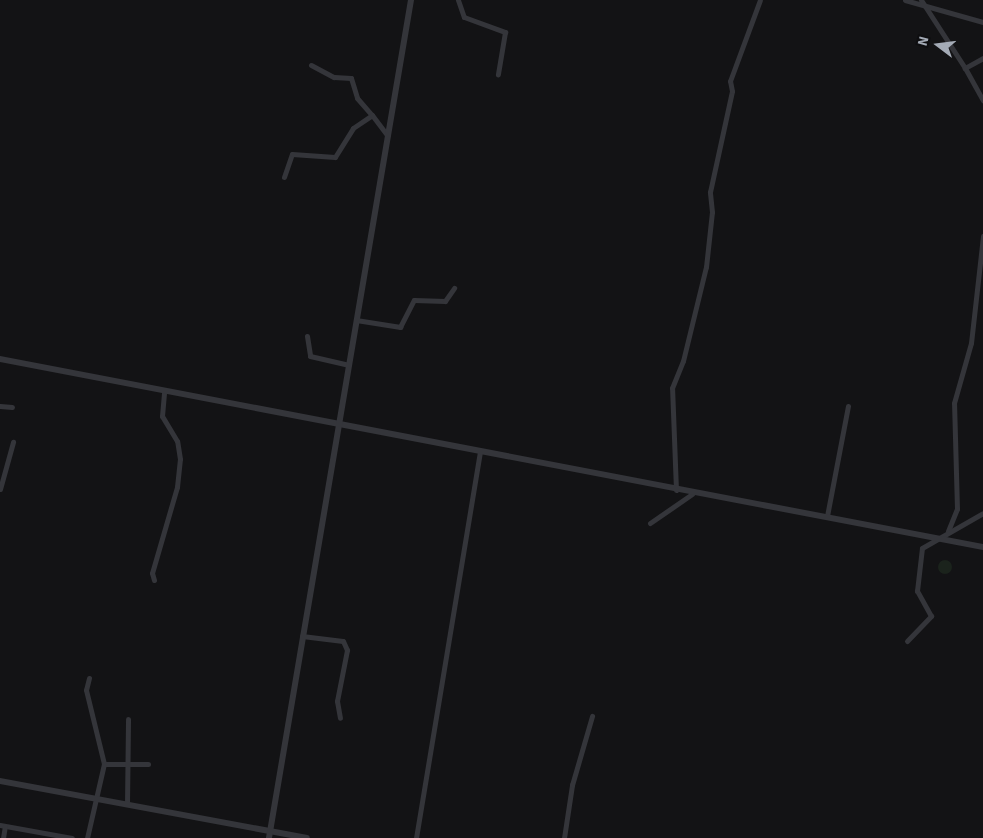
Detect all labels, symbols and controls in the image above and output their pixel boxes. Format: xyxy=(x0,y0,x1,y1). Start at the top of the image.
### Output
north arrow xyxy=(913,20,963,70)
text: N xyxy=(913,34,934,48)

